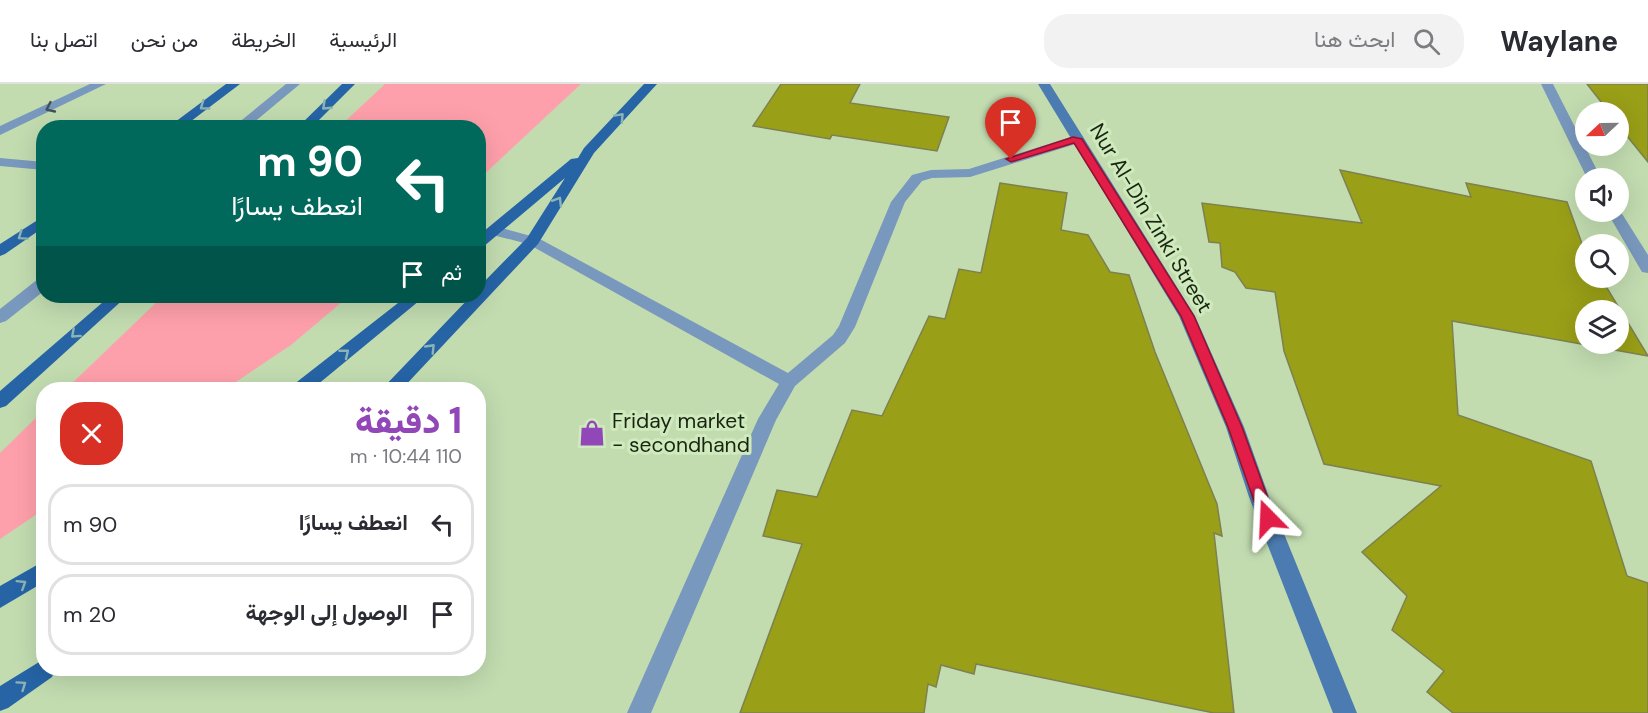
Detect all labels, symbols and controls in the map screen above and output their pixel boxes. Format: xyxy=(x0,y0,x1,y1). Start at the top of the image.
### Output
search box xyxy=(1044,14,1464,68)
text: Waylane xyxy=(1500,23,1618,60)
text: ابحث هنا xyxy=(1314,25,1395,54)
icon: search xyxy=(1410,25,1443,58)
text: اتصل بنا xyxy=(30,26,98,54)
text: من نحن xyxy=(131,26,198,54)
text: الخريطة xyxy=(231,26,296,54)
text: الرئيسية xyxy=(329,26,397,54)
pin xyxy=(985,97,1036,159)
one-way arrow xyxy=(199,99,210,110)
one-way arrow xyxy=(322,99,333,110)
one-way arrow xyxy=(45,101,56,113)
north arrow xyxy=(1575,102,1629,156)
map controls xyxy=(1575,102,1629,354)
icon: arrive xyxy=(994,106,1027,139)
one-way arrow xyxy=(613,114,624,124)
street label: Nur Al-Din Zinki Street xyxy=(1083,118,1219,318)
text: 90 m xyxy=(257,134,363,189)
icon: left xyxy=(384,144,462,222)
button: sound xyxy=(1575,168,1629,222)
text: انعطف يسارًا xyxy=(231,188,363,223)
one-way arrow xyxy=(550,197,562,207)
one-way arrow xyxy=(17,229,28,240)
button: search xyxy=(1575,234,1629,288)
icon: arrive xyxy=(396,258,429,291)
text: ثم xyxy=(441,258,462,287)
button: layers xyxy=(1575,300,1629,354)
one-way arrow xyxy=(71,327,82,338)
one-way arrow xyxy=(423,345,434,356)
one-way arrow xyxy=(338,350,349,361)
text: 1 دقيقة xyxy=(355,397,462,444)
button: close xyxy=(60,402,123,465)
place label: Friday market - secondhand xyxy=(612,407,750,459)
shop icon: Friday market - secondhand xyxy=(577,418,607,448)
text: 110 m · 10:44 xyxy=(350,443,462,469)
position arrow xyxy=(1236,486,1300,550)
text: انعطف يسارًا xyxy=(299,508,408,537)
icon: left xyxy=(426,508,459,541)
text: 90 m xyxy=(63,510,117,539)
one-way arrow xyxy=(15,580,26,591)
text: الوصول إلى الوجهة xyxy=(246,598,408,627)
icon: arrive xyxy=(426,598,459,631)
text: 20 m xyxy=(63,600,116,629)
one-way arrow xyxy=(15,681,26,692)

